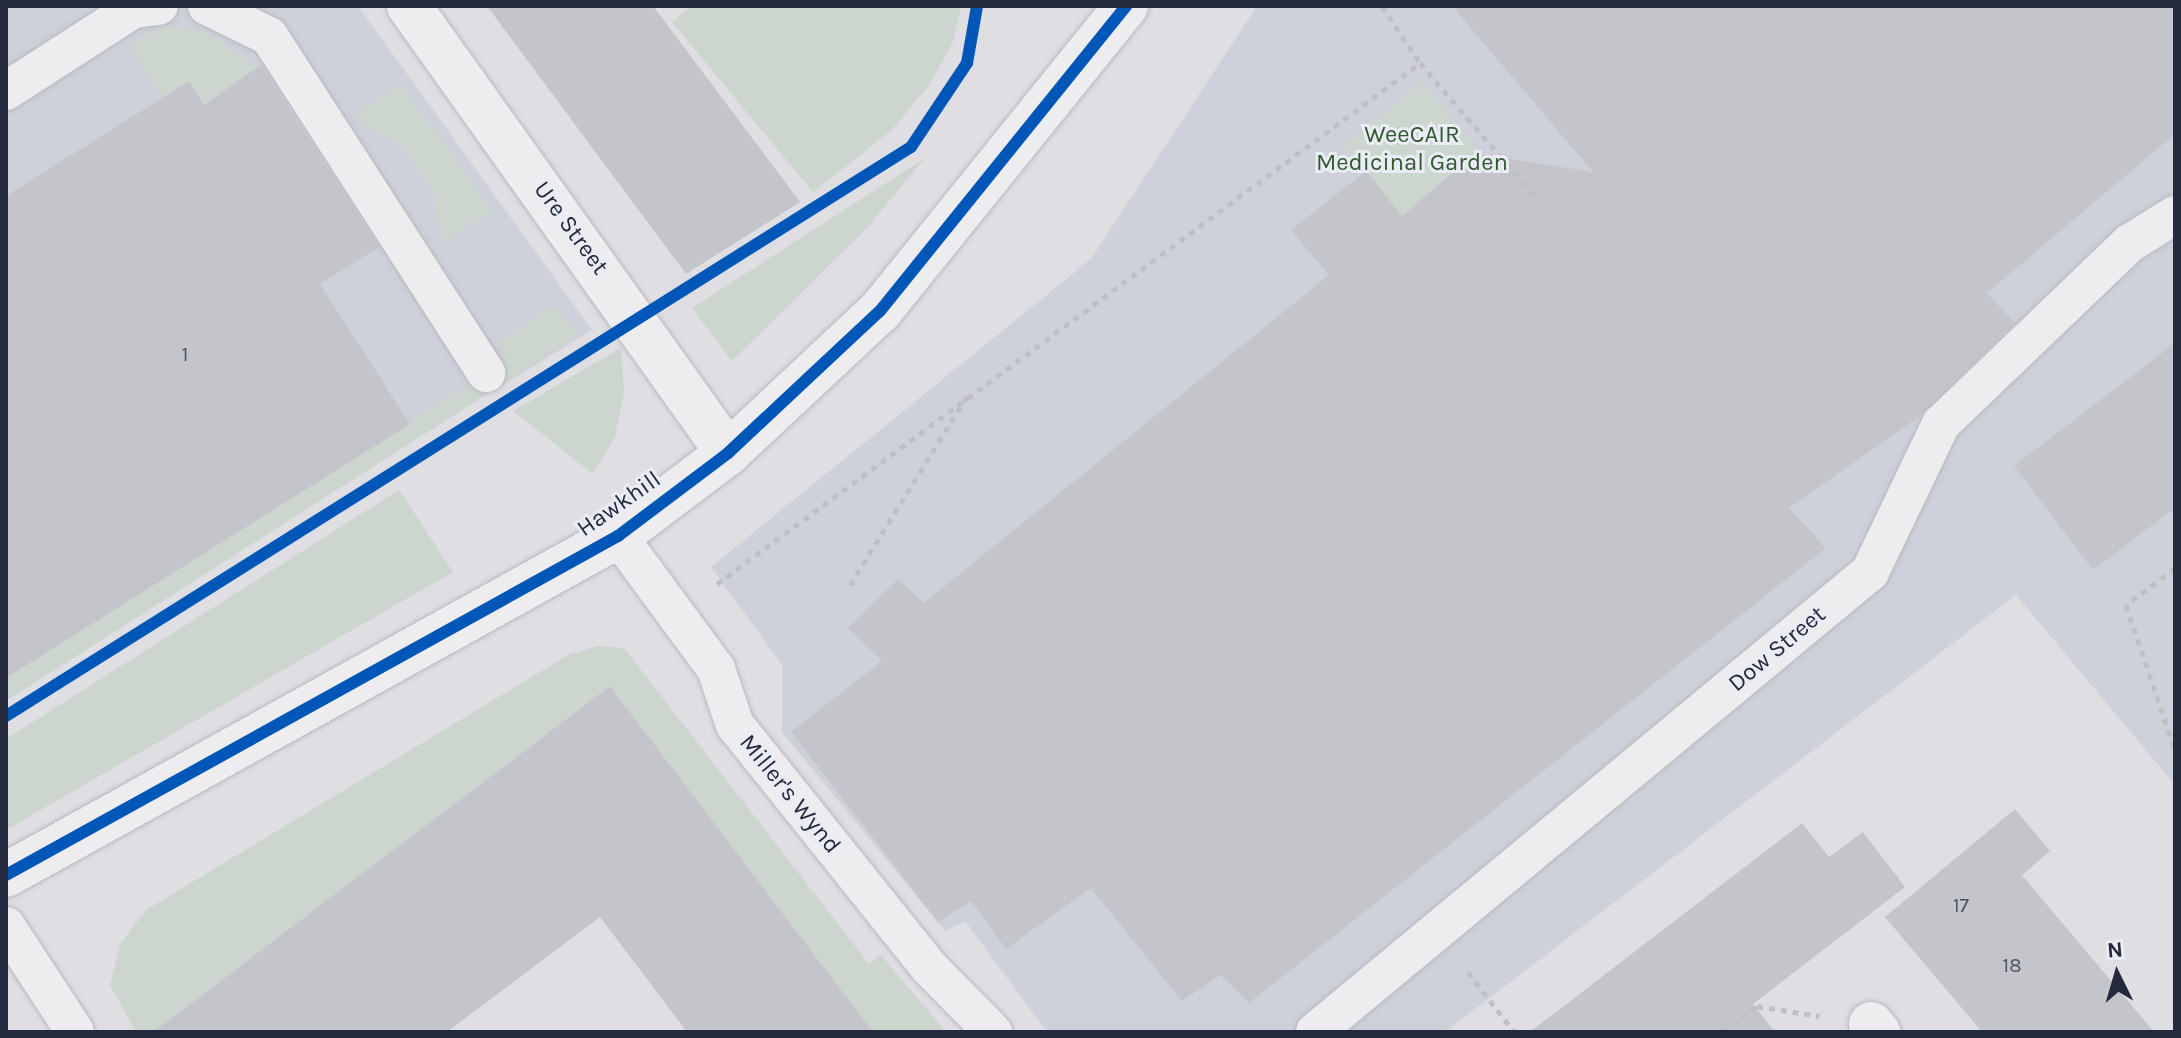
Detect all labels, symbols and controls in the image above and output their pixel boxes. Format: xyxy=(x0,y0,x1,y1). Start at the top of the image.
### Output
park label: WeeCAIR Medicinal Garden xyxy=(1316,121,1508,177)
street label: Ure Street xyxy=(528,176,614,280)
house number: 1 xyxy=(182,342,188,366)
street label: Hawkhill xyxy=(572,465,666,543)
street label: Dow Street xyxy=(1723,600,1831,698)
street label: Miller's Wynd xyxy=(733,729,847,859)
house number: 17 xyxy=(1953,893,1969,917)
north arrow xyxy=(2077,934,2157,1014)
text: N xyxy=(2106,936,2124,964)
house number: 18 xyxy=(2003,953,2021,977)

